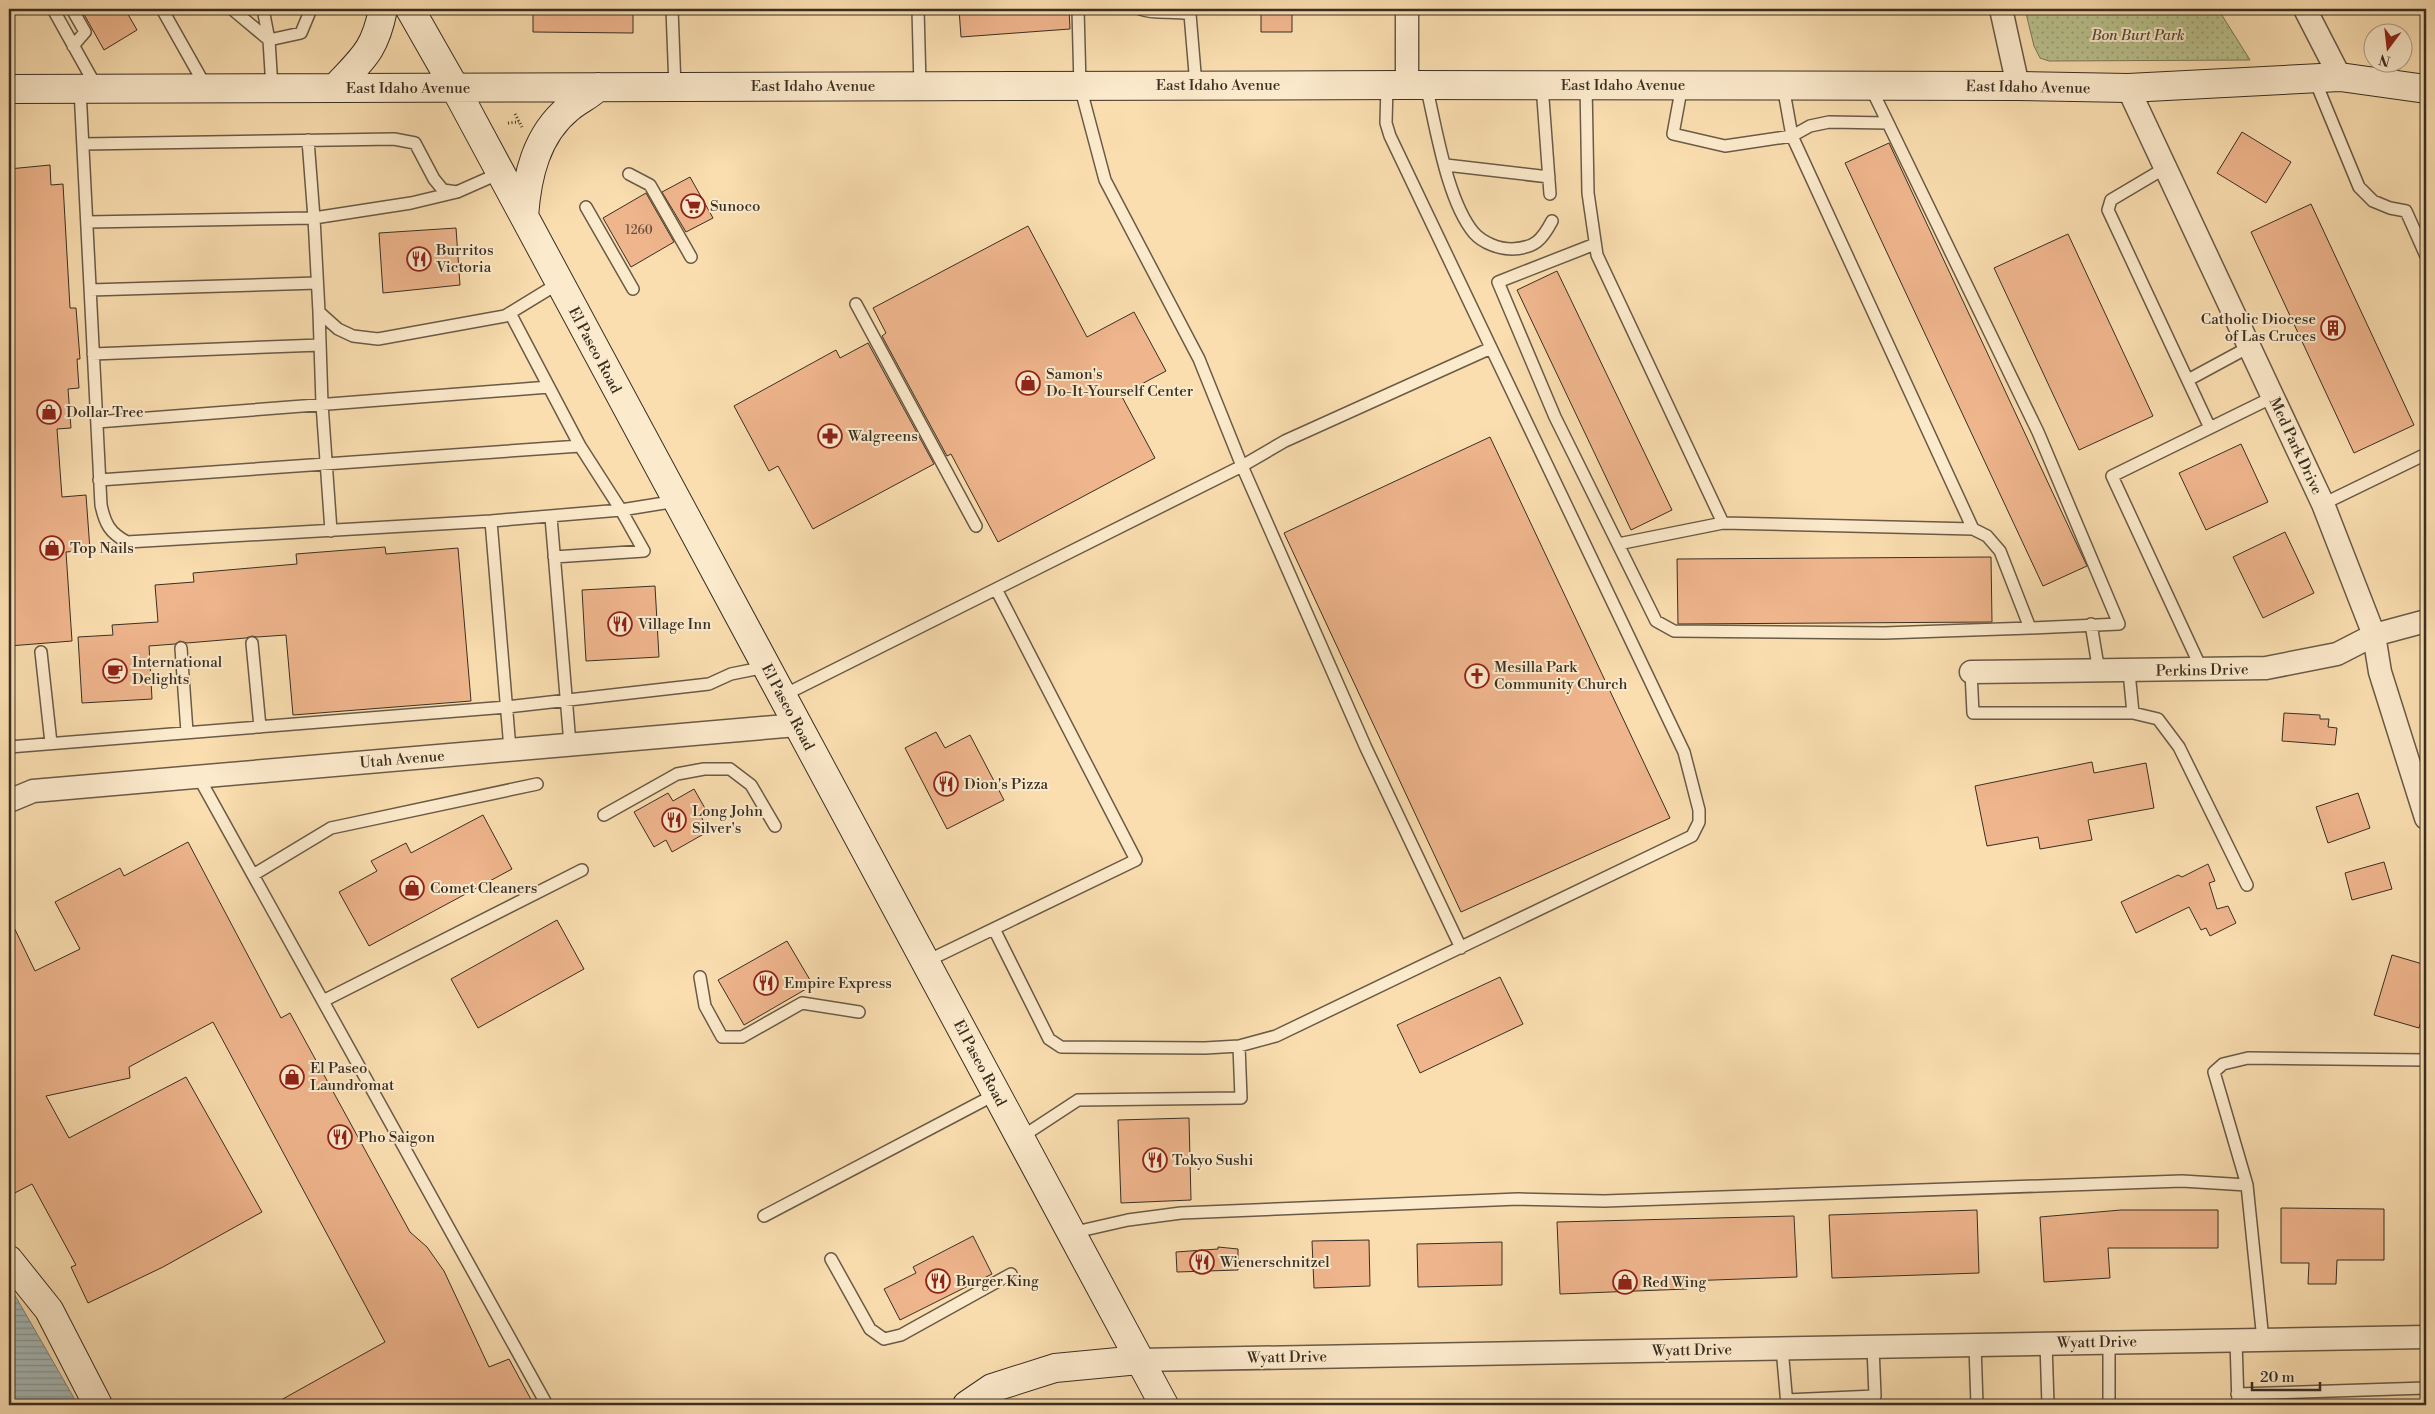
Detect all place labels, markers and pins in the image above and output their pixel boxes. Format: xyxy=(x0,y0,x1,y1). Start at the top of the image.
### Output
supermarket icon: Sunoco xyxy=(680,193,706,219)
place label: Sunoco xyxy=(710,197,761,216)
place label: Burritos Victoria xyxy=(435,241,494,277)
restaurant icon: Burritos Victoria xyxy=(406,246,432,272)
place label: Catholic Diocese of Las Cruces xyxy=(2201,310,2316,346)
building icon: Catholic Diocese of Las Cruces xyxy=(2320,315,2346,341)
place label: Samon's Do-It-Yourself Center xyxy=(1046,365,1194,401)
shop icon: Samon's Do-It-Yourself Center xyxy=(1015,370,1041,396)
shop icon: Dollar Tree xyxy=(36,399,62,425)
place label: Dollar Tree xyxy=(66,403,144,422)
pharmacy icon: Walgreens xyxy=(817,423,843,449)
place label: Walgreens xyxy=(847,427,918,446)
shop icon: Top Nails xyxy=(39,535,65,561)
place label: Top Nails xyxy=(70,539,134,558)
restaurant icon: Village Inn xyxy=(607,611,633,637)
place label: Village Inn xyxy=(637,615,711,634)
place label: International Delights xyxy=(132,653,223,689)
cafe icon: International Delights xyxy=(102,658,128,684)
place label: Mesilla Park Community Church xyxy=(1494,658,1628,694)
church icon: Mesilla Park Community Church xyxy=(1464,663,1490,689)
restaurant icon: Dion's Pizza xyxy=(933,771,959,797)
place label: Dion's Pizza xyxy=(964,775,1049,794)
place label: Long John Silver's xyxy=(692,802,763,838)
restaurant icon: Long John Silver's xyxy=(661,807,687,833)
shop icon: Comet Cleaners xyxy=(399,875,425,901)
place label: Comet Cleaners xyxy=(430,879,537,898)
restaurant icon: Empire Express xyxy=(753,970,779,996)
place label: Empire Express xyxy=(784,974,892,993)
place label: El Paseo Laundromat xyxy=(310,1059,395,1095)
shop icon: El Paseo Laundromat xyxy=(279,1064,305,1090)
restaurant icon: Pho Saigon xyxy=(327,1124,353,1150)
place label: Pho Saigon xyxy=(358,1128,435,1147)
restaurant icon: Tokyo Sushi xyxy=(1142,1147,1168,1173)
place label: Tokyo Sushi xyxy=(1172,1151,1253,1170)
restaurant icon: Wienerschnitzel xyxy=(1189,1249,1215,1275)
place label: Wienerschnitzel xyxy=(1219,1253,1330,1272)
restaurant icon: Burger King xyxy=(925,1268,951,1294)
shop icon: Red Wing xyxy=(1612,1269,1638,1295)
place label: Burger King xyxy=(955,1272,1039,1291)
place label: Red Wing xyxy=(1642,1273,1706,1292)

